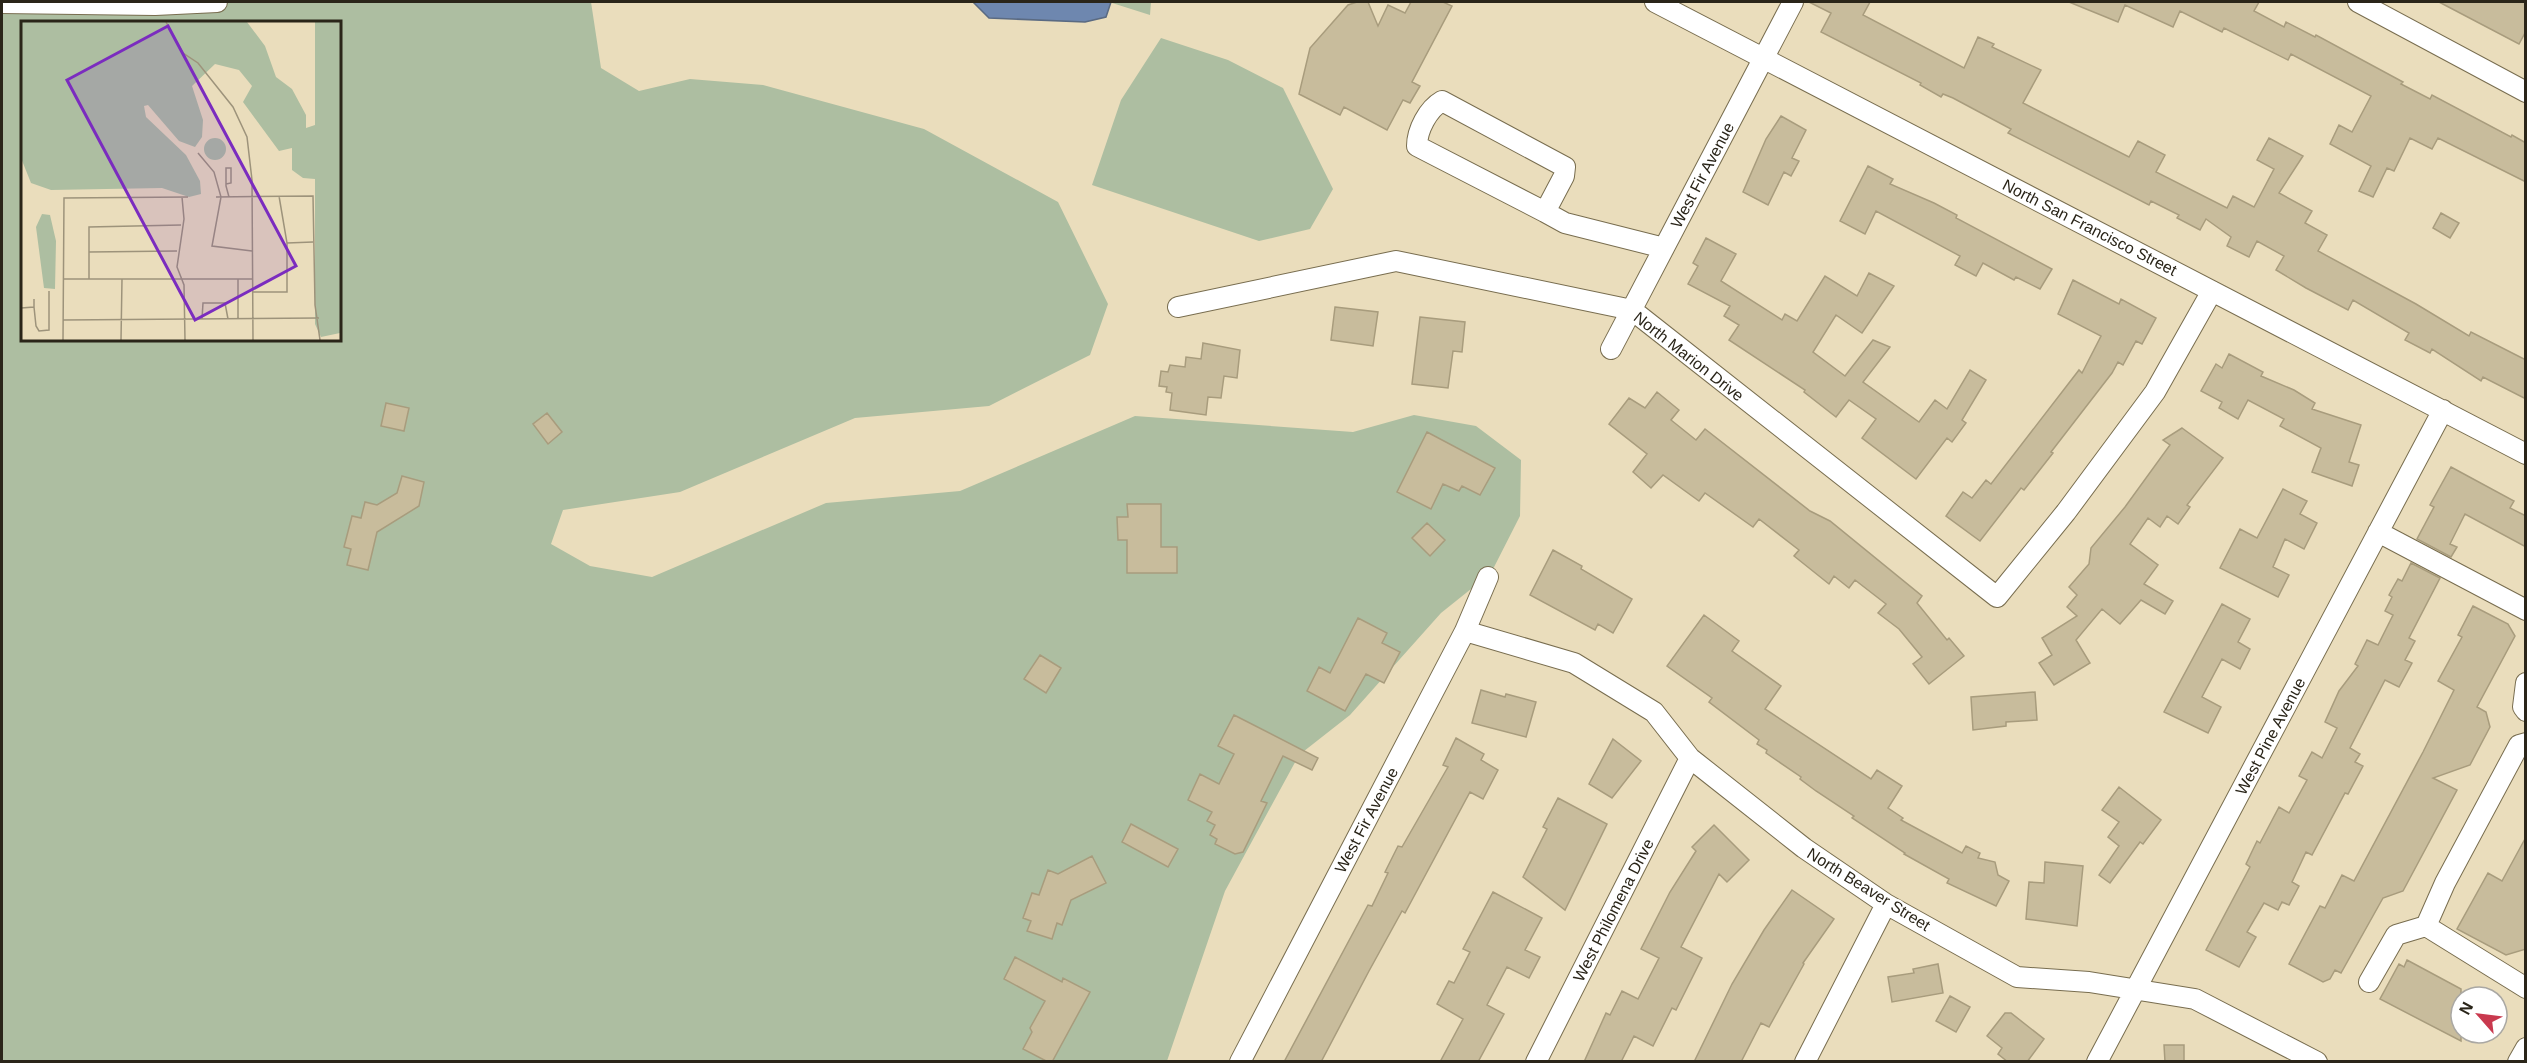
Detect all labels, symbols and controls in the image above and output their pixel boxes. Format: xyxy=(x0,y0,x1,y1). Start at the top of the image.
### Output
inset map xyxy=(21,21,340,340)
street label: West Fir Avenue xyxy=(1668,120,1737,231)
street label: North San Francisco Street xyxy=(2000,176,2180,279)
street label: North Marion Drive xyxy=(1631,308,1747,404)
street label: West Pine Avenue xyxy=(2232,675,2309,798)
street label: West Fir Avenue xyxy=(1332,765,1401,876)
street label: West Philomena Drive xyxy=(1570,836,1657,984)
street label: North Beaver Street xyxy=(1804,845,1934,934)
north arrow xyxy=(2449,985,2509,1045)
text: N xyxy=(2456,999,2476,1017)

